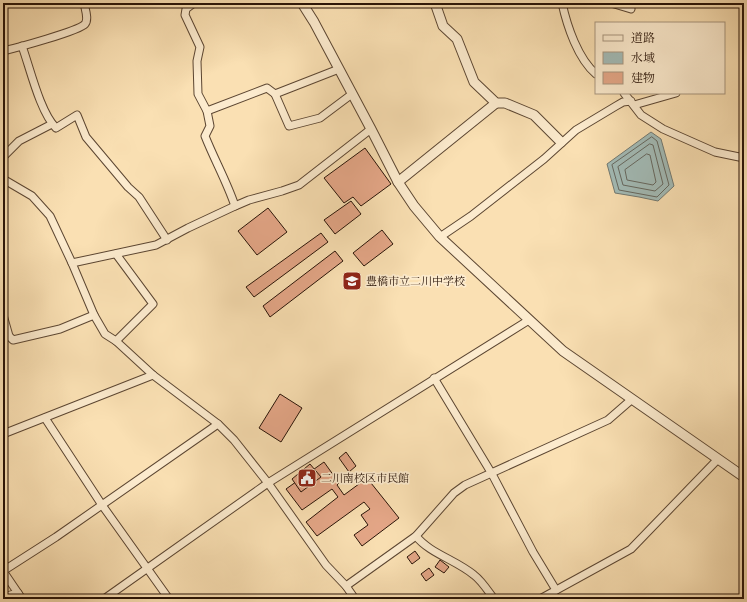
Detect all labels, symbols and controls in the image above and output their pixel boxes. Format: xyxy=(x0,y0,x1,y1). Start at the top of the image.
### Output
legend xyxy=(595,22,725,94)
text: 道路 xyxy=(631,31,655,45)
text: 水域 xyxy=(631,51,655,65)
text: 建物 xyxy=(631,71,655,85)
school or university icon: 豊橋市立二川中学校 xyxy=(341,270,363,292)
place label: 豊橋市立二川中学校 xyxy=(366,275,465,288)
public building icon: 二川南校区市民館 xyxy=(296,467,318,489)
place label: 二川南校区市民館 xyxy=(321,472,409,485)

